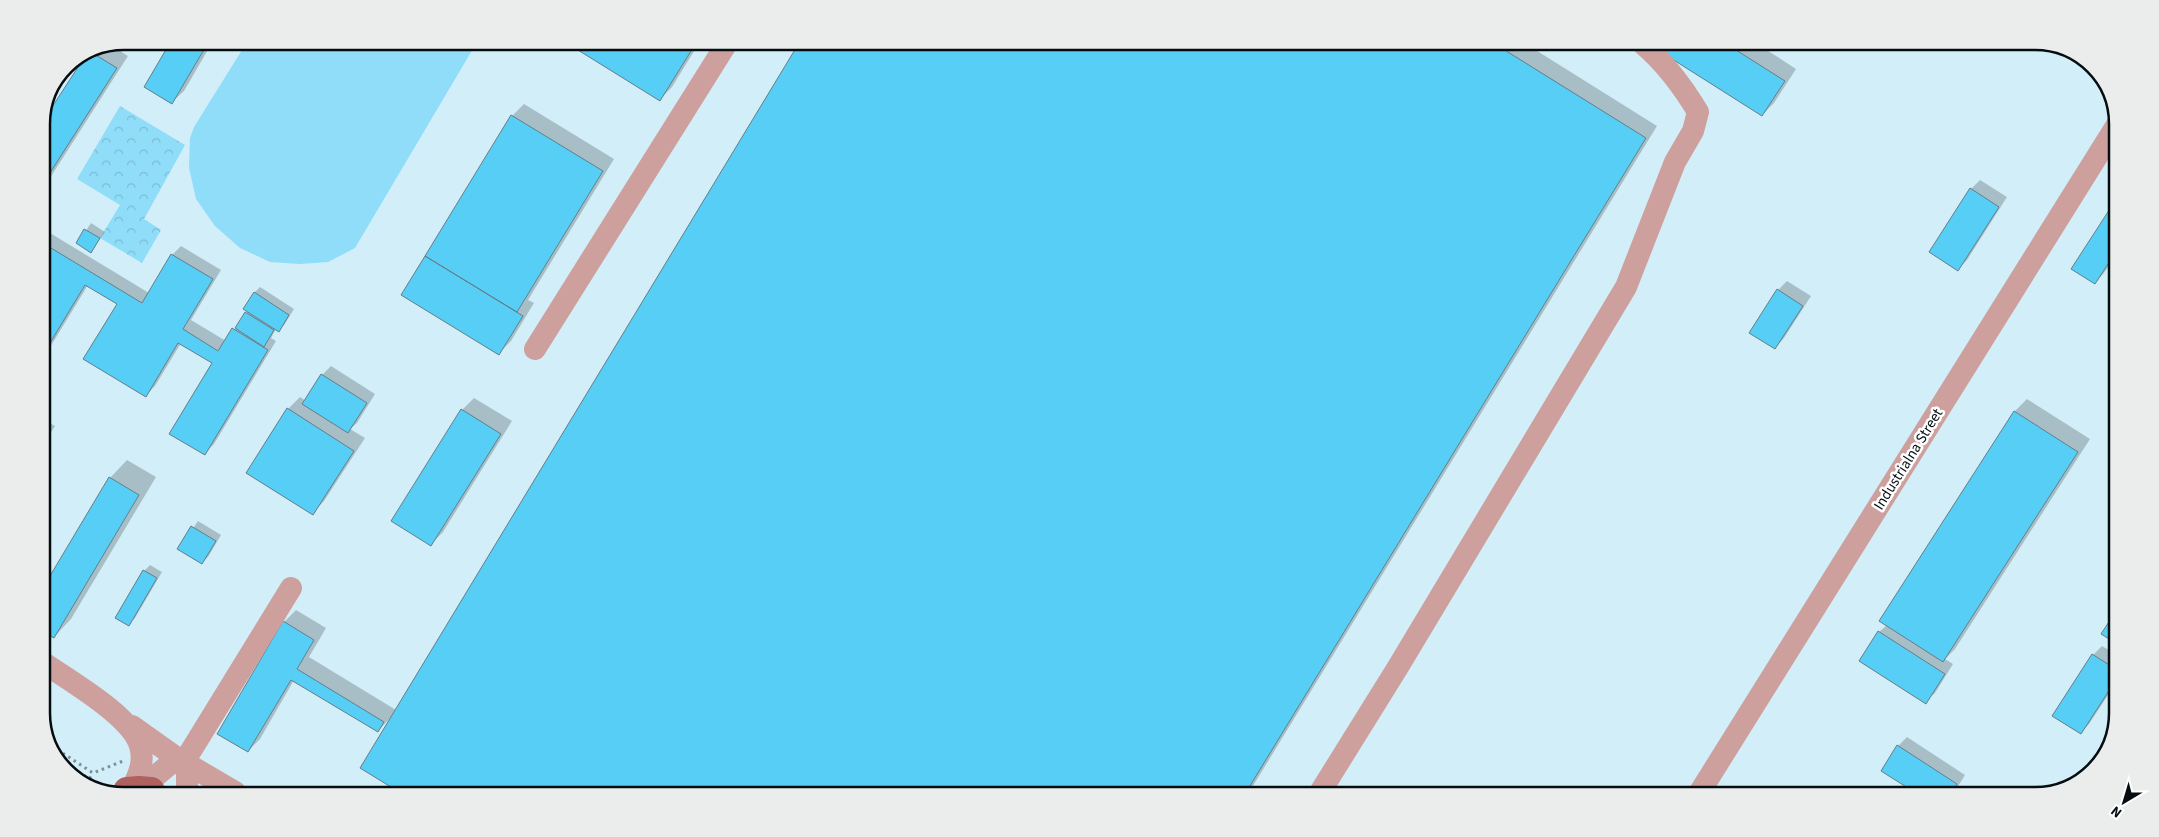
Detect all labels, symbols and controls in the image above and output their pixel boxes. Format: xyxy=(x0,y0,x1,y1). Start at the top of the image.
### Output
street label: Industrialna Street xyxy=(1869,404,1948,514)
north arrow xyxy=(2099,777,2149,827)
text: N xyxy=(2107,801,2126,822)

